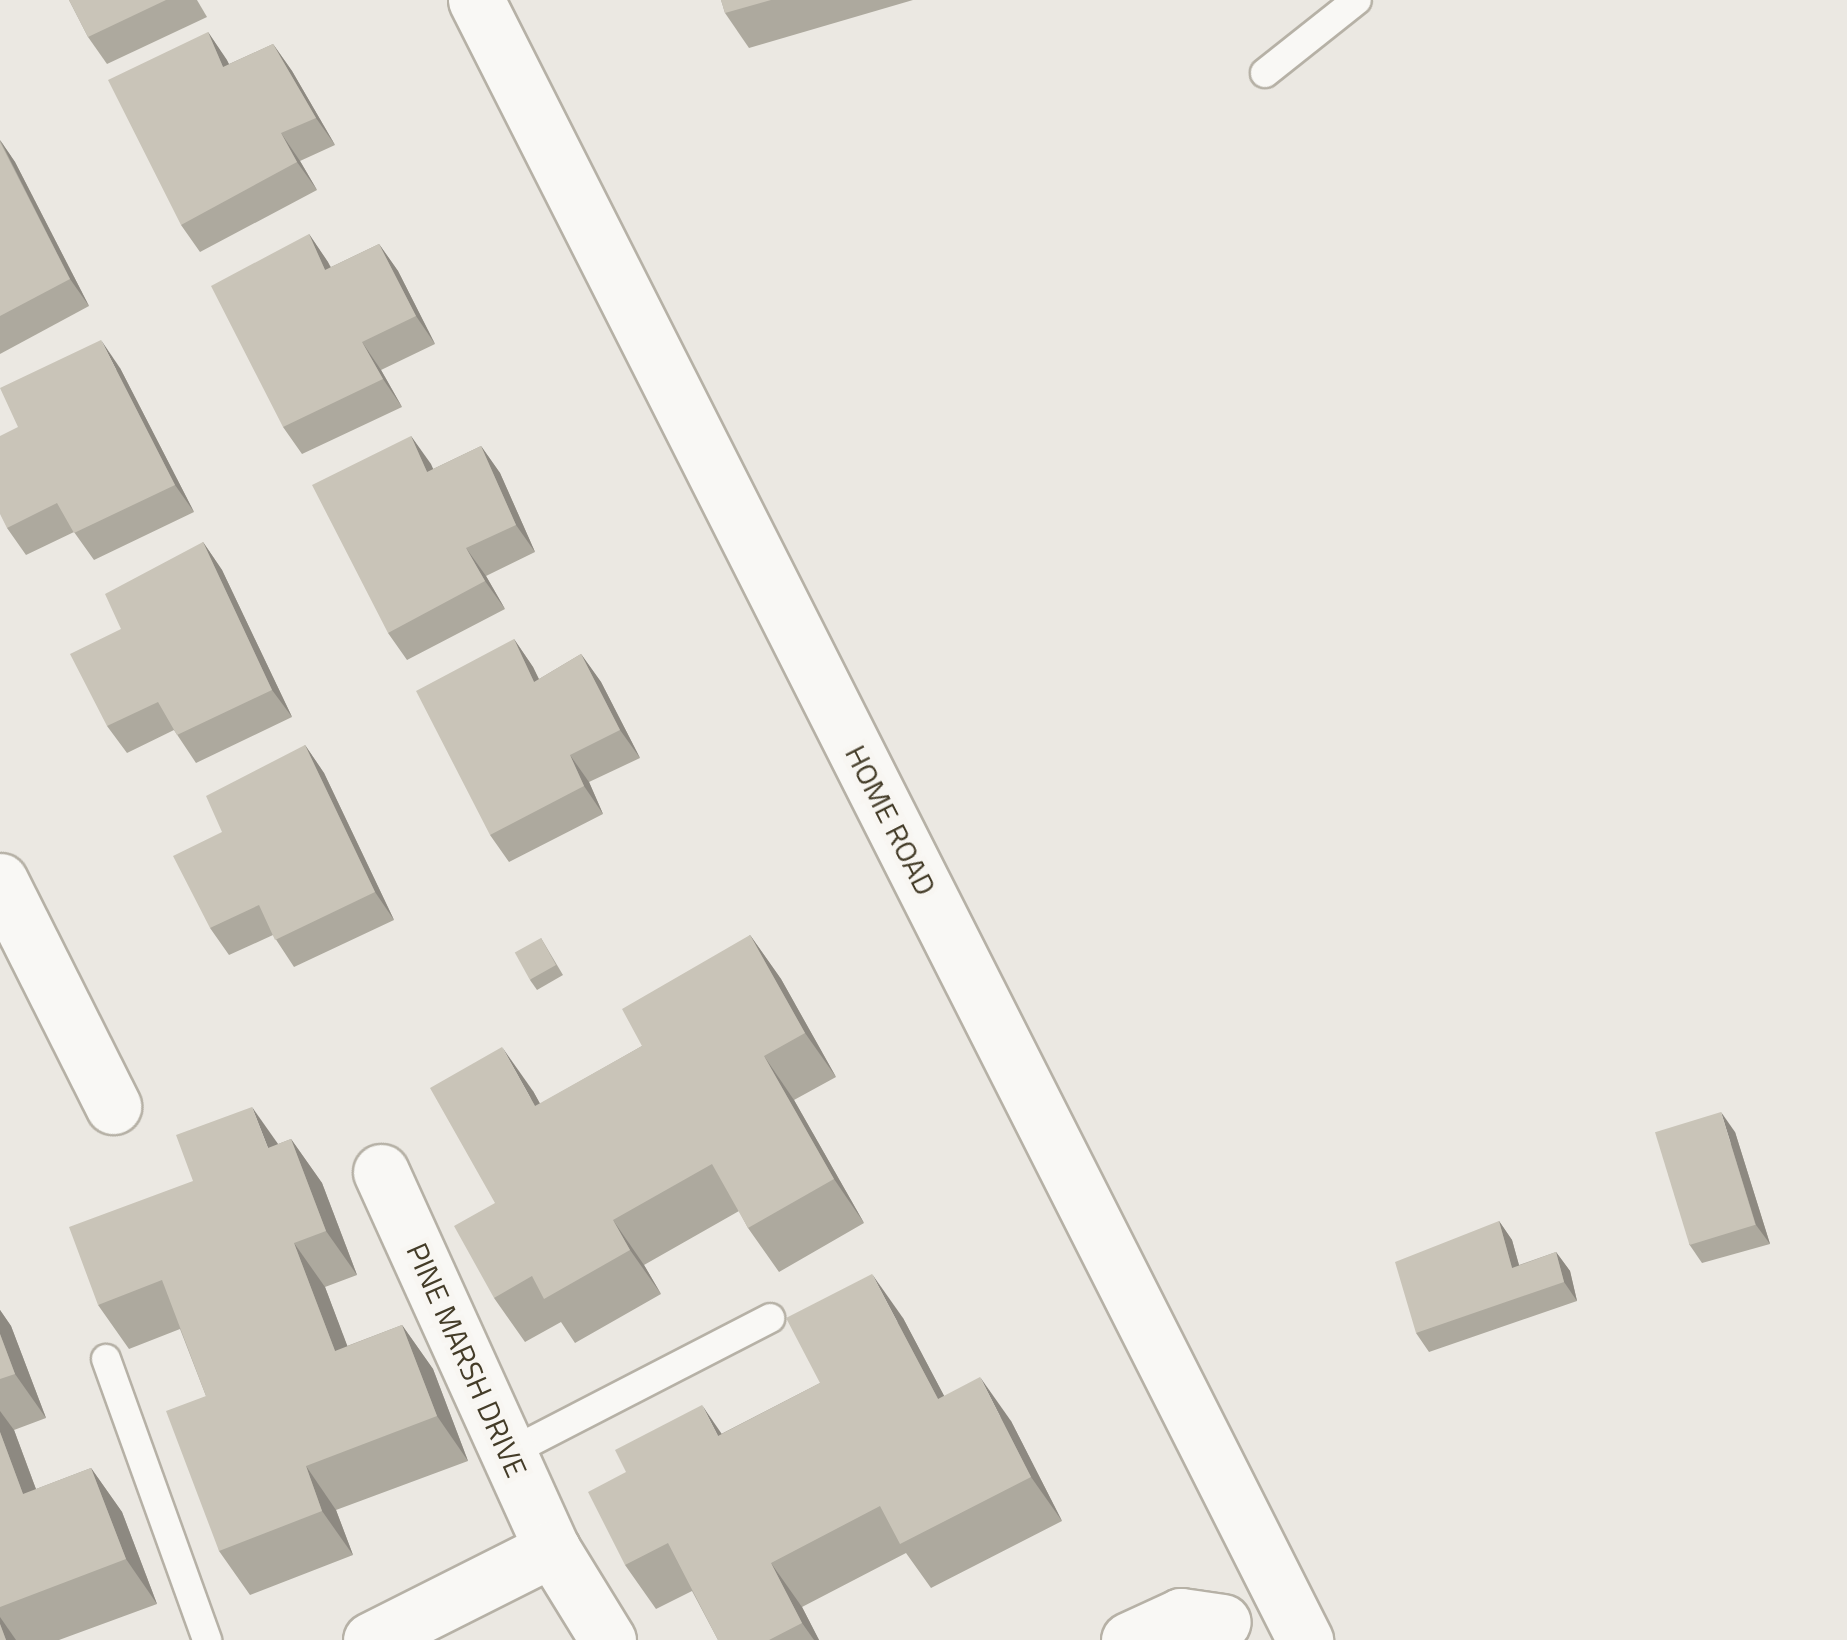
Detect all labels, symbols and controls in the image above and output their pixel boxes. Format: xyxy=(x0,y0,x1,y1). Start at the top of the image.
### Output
street label: HOME ROAD xyxy=(838,739,944,901)
street label: PINE MARSH DRIVE xyxy=(399,1237,535,1483)

